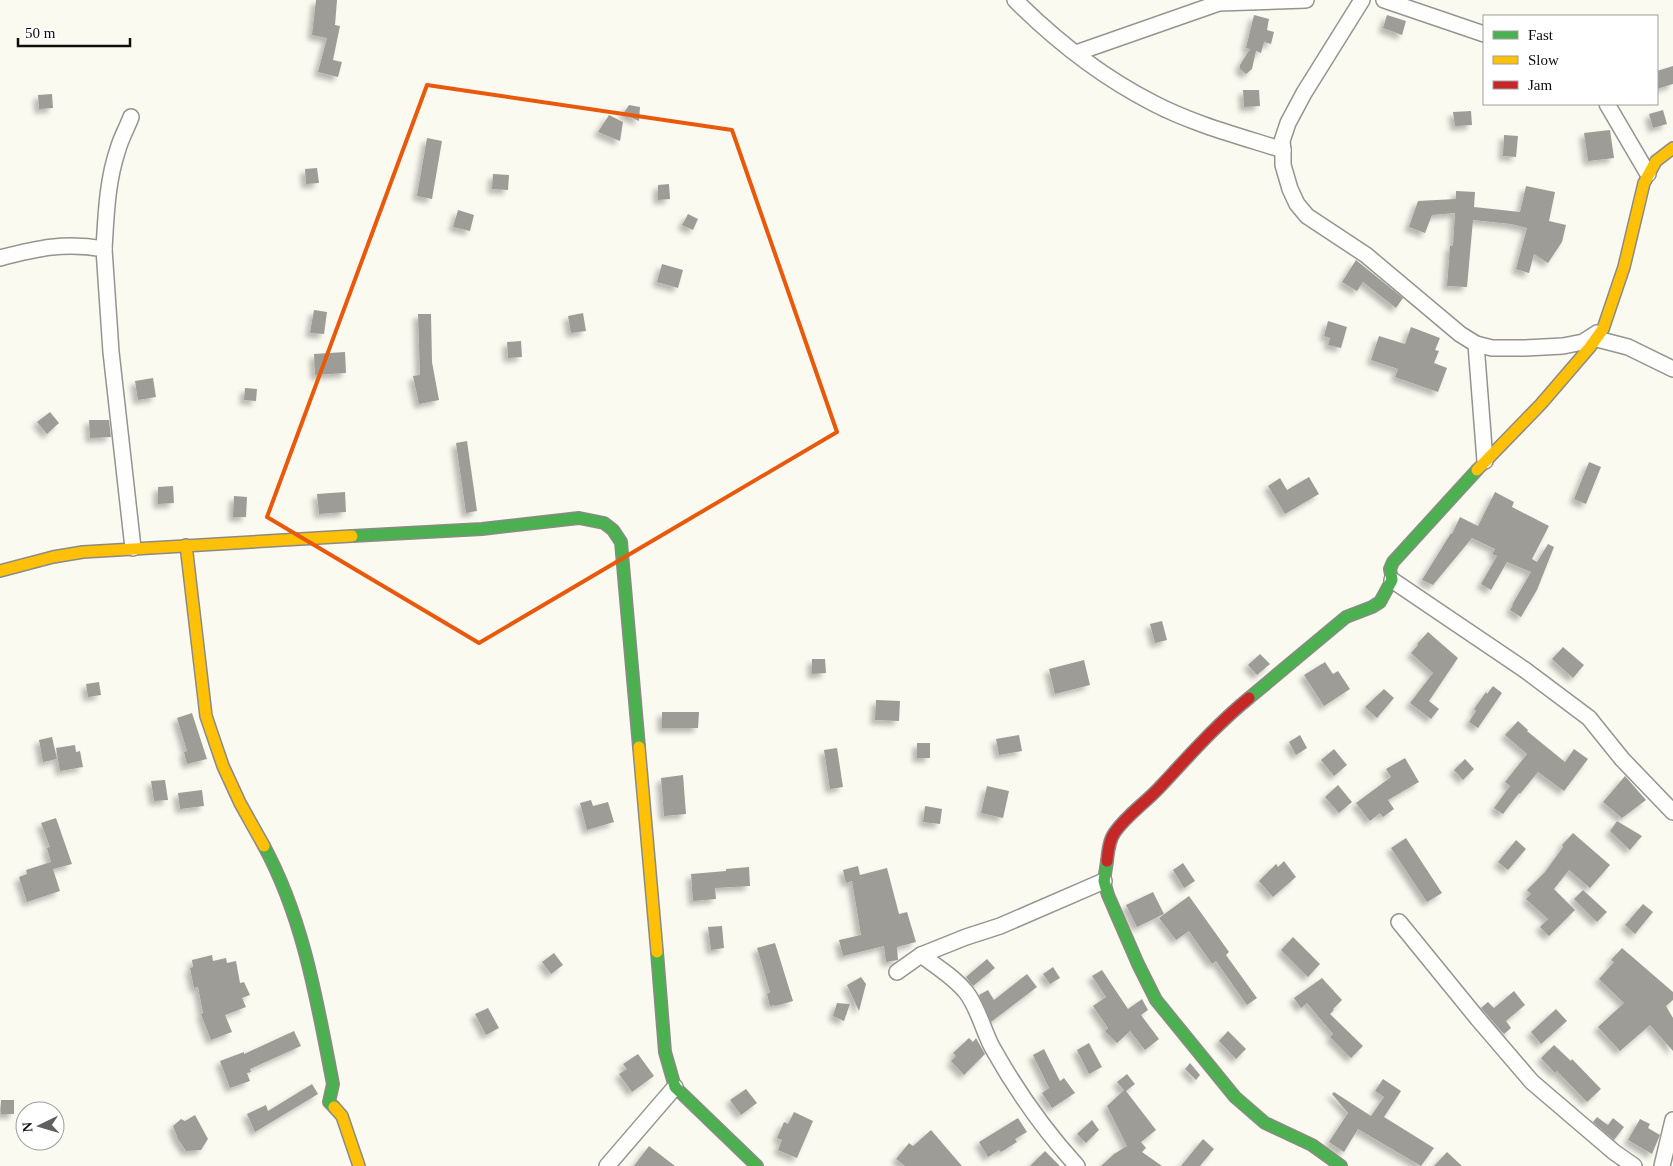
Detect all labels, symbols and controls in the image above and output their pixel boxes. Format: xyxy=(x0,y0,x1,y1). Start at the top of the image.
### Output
scale bar xyxy=(18,15,130,47)
legend xyxy=(1483,15,1658,105)
text: 50 m xyxy=(25,25,56,41)
text: Fast xyxy=(1528,27,1554,43)
text: Slow xyxy=(1528,52,1559,68)
text: Jam xyxy=(1528,77,1552,93)
north arrow xyxy=(15,1101,65,1151)
text: N xyxy=(20,1121,35,1133)

